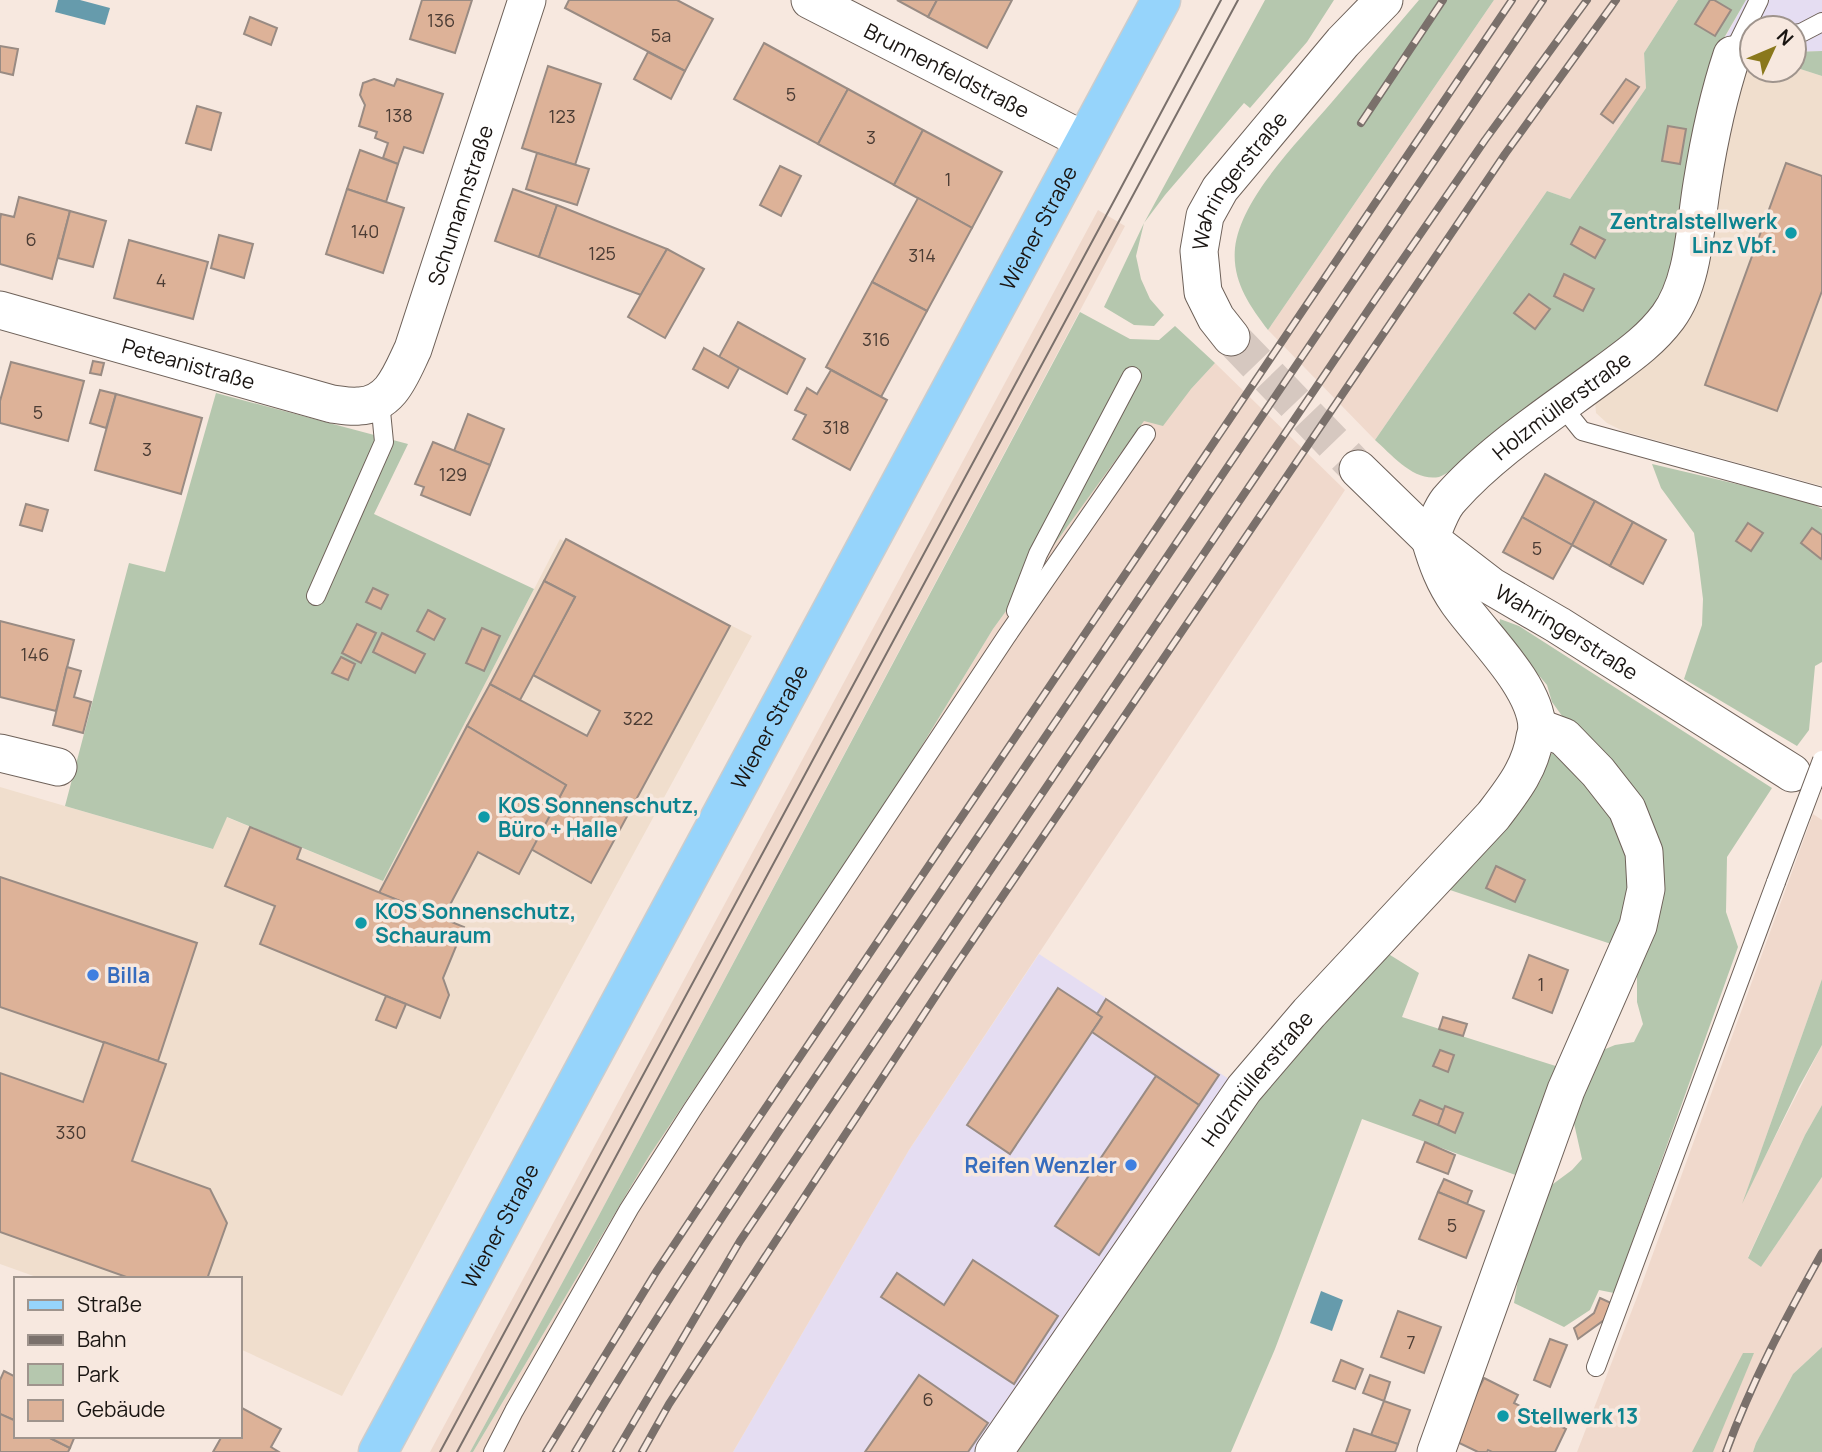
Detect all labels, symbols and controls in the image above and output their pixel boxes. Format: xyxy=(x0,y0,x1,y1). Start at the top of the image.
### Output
house number: 136 xyxy=(427,8,455,32)
north arrow xyxy=(1738,14,1808,84)
street label: Brunnenfeldstraße xyxy=(860,16,1034,124)
house number: 5a xyxy=(651,23,671,47)
text: N xyxy=(1771,23,1799,51)
house number: 5 xyxy=(786,82,796,106)
house number: 138 xyxy=(385,103,413,127)
house number: 123 xyxy=(548,104,576,128)
street label: Wahringerstraße xyxy=(1185,105,1293,252)
street label: Schumannstraße xyxy=(421,121,499,289)
house number: 3 xyxy=(866,125,876,149)
street label: Wiener Straße xyxy=(993,160,1083,295)
house number: 1 xyxy=(944,167,952,191)
place label: Zentralstellwerk Linz Vbf. xyxy=(1609,207,1778,259)
house number: 140 xyxy=(351,219,379,243)
marker: Zentralstellwerk Linz Vbf. xyxy=(1783,225,1799,241)
house number: 6 xyxy=(25,227,37,251)
house number: 125 xyxy=(588,241,616,265)
house number: 314 xyxy=(908,243,936,267)
house number: 4 xyxy=(156,268,166,292)
house number: 316 xyxy=(862,327,890,351)
street label: Peteanistraße xyxy=(119,331,258,396)
street label: Holzmüllerstraße xyxy=(1486,345,1636,466)
house number: 5 xyxy=(33,400,43,424)
house number: 318 xyxy=(822,415,850,439)
house number: 3 xyxy=(142,437,152,461)
house number: 129 xyxy=(439,462,467,486)
house number: 5 xyxy=(1532,536,1542,560)
street label: Wahringerstraße xyxy=(1490,577,1644,686)
house number: 146 xyxy=(21,642,49,666)
street label: Wiener Straße xyxy=(724,660,814,794)
house number: 322 xyxy=(623,706,653,730)
place label: KOS Sonnenschutz, Büro + Halle xyxy=(498,791,699,843)
marker: KOS Sonnenschutz, Büro + Halle xyxy=(476,809,492,825)
place label: KOS Sonnenschutz, Schauraum xyxy=(375,897,576,949)
marker: KOS Sonnenschutz, Schauraum xyxy=(353,915,369,931)
place label: Billa xyxy=(107,961,150,989)
marker: Billa xyxy=(85,967,101,983)
house number: 1 xyxy=(1537,972,1545,996)
street label: Holzmüllerstraße xyxy=(1195,1005,1319,1152)
house number: 330 xyxy=(56,1120,86,1144)
place label: Reifen Wenzler xyxy=(965,1151,1117,1179)
marker: Reifen Wenzler xyxy=(1123,1157,1139,1173)
street label: Wiener Straße xyxy=(455,1159,545,1293)
house number: 5 xyxy=(1447,1213,1457,1237)
legend xyxy=(14,1277,242,1438)
text: Straße xyxy=(77,1290,142,1318)
text: Bahn xyxy=(77,1325,127,1353)
house number: 7 xyxy=(1406,1330,1416,1354)
text: Park xyxy=(77,1360,119,1388)
house number: 6 xyxy=(922,1387,934,1411)
text: Gebäude xyxy=(77,1395,165,1423)
place label: Stellwerk 13 xyxy=(1517,1402,1638,1430)
marker: Stellwerk 13 xyxy=(1495,1408,1511,1424)

